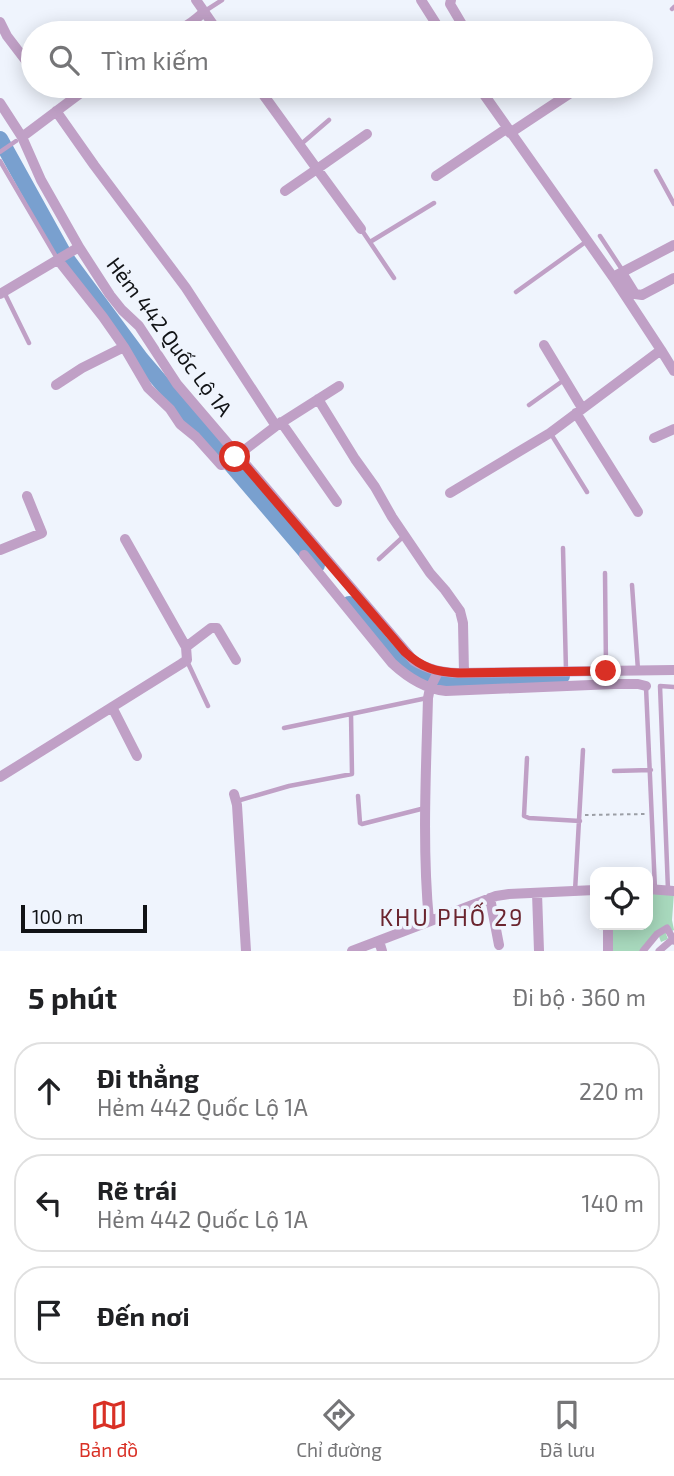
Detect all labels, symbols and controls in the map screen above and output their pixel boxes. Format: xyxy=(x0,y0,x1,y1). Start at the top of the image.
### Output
search box xyxy=(21,21,653,98)
icon: search xyxy=(45,41,83,79)
text: Tìm kiếm xyxy=(101,44,209,75)
street label: Hẻm 442 Quốc Lộ 1A xyxy=(102,252,238,421)
route start xyxy=(219,441,250,472)
route end xyxy=(590,655,621,686)
map controls xyxy=(590,867,653,930)
button: locate xyxy=(590,867,653,930)
district label: KHU PHỐ 29 xyxy=(380,901,524,931)
scale bar xyxy=(21,902,147,934)
text: 100 m xyxy=(32,905,83,928)
text: 5 phút xyxy=(28,979,117,1015)
text: Đi bộ · 360 m xyxy=(513,983,646,1011)
text: Đi thẳng xyxy=(97,1062,199,1093)
icon: ahead xyxy=(30,1072,68,1110)
text: 220 m xyxy=(579,1077,644,1105)
text: Hẻm 442 Quốc Lộ 1A xyxy=(97,1093,308,1121)
text: Rẽ trái xyxy=(97,1174,177,1205)
icon: left xyxy=(30,1184,68,1222)
text: 140 m xyxy=(582,1189,644,1217)
text: Hẻm 442 Quốc Lộ 1A xyxy=(97,1205,308,1233)
icon: arrive xyxy=(30,1296,68,1334)
text: Đến nơi xyxy=(97,1300,190,1331)
tab: Bản đồ xyxy=(79,1396,138,1461)
tab: Chỉ đường xyxy=(296,1396,382,1461)
tab: Đã lưu xyxy=(540,1396,595,1461)

